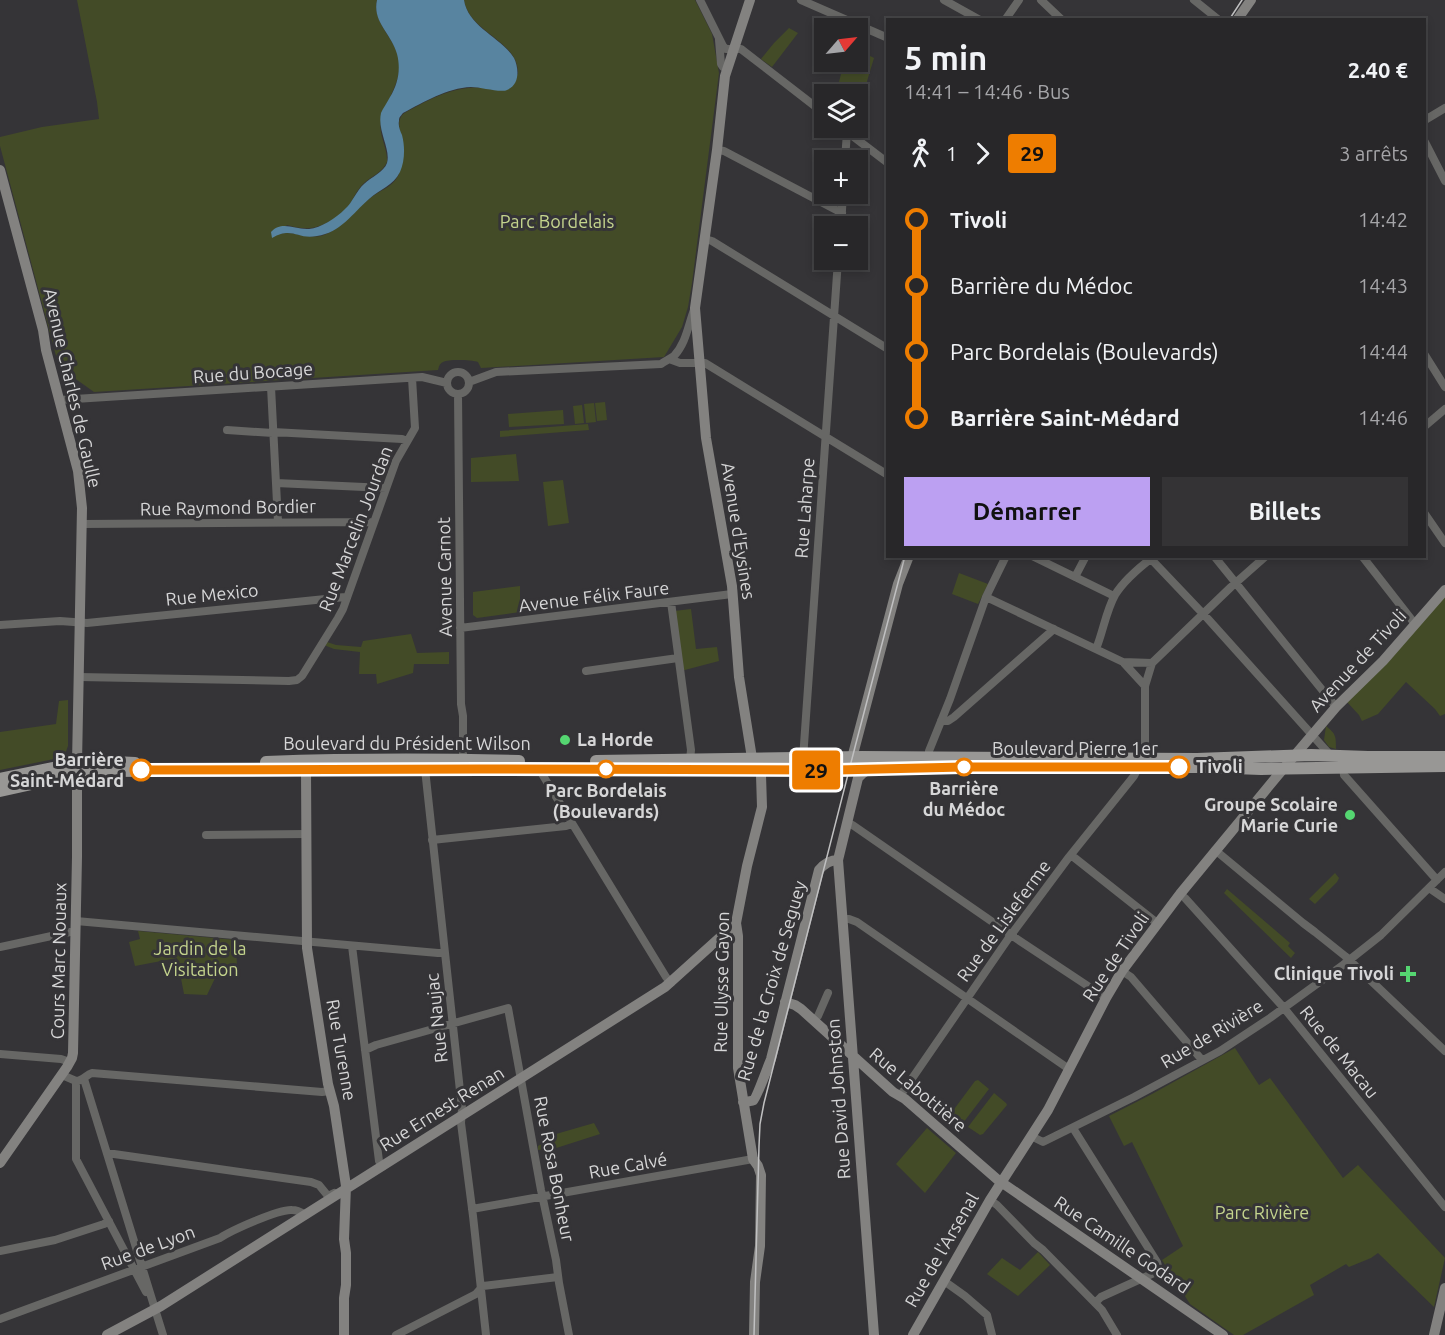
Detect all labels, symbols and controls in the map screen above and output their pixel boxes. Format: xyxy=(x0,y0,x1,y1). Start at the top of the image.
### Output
north arrow xyxy=(814,18,868,72)
map controls xyxy=(814,18,868,270)
text: 5 min xyxy=(904,39,987,76)
text: 2.40 € xyxy=(1348,57,1408,82)
text: 14:41 – 14:46 · Bus xyxy=(904,80,1070,103)
button: layers xyxy=(814,84,868,138)
icon: walk xyxy=(904,137,937,170)
icon: forward xyxy=(966,137,999,170)
text: 29 xyxy=(1020,141,1044,165)
text: 1 xyxy=(946,142,957,165)
text: 3 arrêts xyxy=(1339,142,1408,165)
button: + xyxy=(814,150,868,204)
text: Tivoli xyxy=(950,207,1007,232)
text: 14:42 xyxy=(1358,208,1408,231)
park label: Parc Bordelais xyxy=(500,211,614,231)
button: − xyxy=(814,216,868,270)
text: Barrière du Médoc xyxy=(950,273,1133,298)
text: 14:43 xyxy=(1358,274,1408,297)
street label: Avenue Charles de Gaulle xyxy=(40,286,106,489)
text: Parc Bordelais (Boulevards) xyxy=(950,339,1219,364)
text: 14:44 xyxy=(1358,340,1408,363)
street label: Rue du Bocage xyxy=(192,358,314,386)
text: Barrière Saint-Médard xyxy=(950,405,1180,430)
text: 14:46 xyxy=(1358,406,1408,429)
street label: Rue Marcelin Jourdan xyxy=(314,443,396,614)
street label: Rue Laharpe xyxy=(791,457,817,559)
street label: Avenue d'Eysines xyxy=(718,461,760,601)
button: Démarrer xyxy=(904,477,1150,546)
button: Billets xyxy=(1162,477,1408,546)
street label: Rue Raymond Bordier xyxy=(140,495,316,519)
street label: Avenue Carnot xyxy=(433,517,455,637)
street label: Avenue Félix Faure xyxy=(517,577,670,615)
street label: Rue Mexico xyxy=(164,579,259,609)
street label: Avenue de Tivoli xyxy=(1305,605,1410,716)
place label: La Horde xyxy=(577,729,653,749)
street label: Boulevard du Président Wilson xyxy=(283,733,531,753)
marker: La Horde xyxy=(558,733,572,747)
street label: Boulevard Pierre 1er xyxy=(992,738,1158,758)
place label: Barrière Saint-Médard xyxy=(10,749,124,790)
line badge: 29 xyxy=(789,750,843,790)
marker: Tivoli xyxy=(1168,756,1190,778)
place label: Tivoli xyxy=(1196,756,1243,776)
text: 29 xyxy=(804,758,828,782)
marker: Barrière du Médoc xyxy=(955,758,973,776)
marker: Barrière Saint-Médard xyxy=(130,759,152,781)
marker: Parc Bordelais (Boulevards) xyxy=(597,760,615,778)
place label: Barrière du Médoc xyxy=(923,778,1005,819)
place label: Parc Bordelais (Boulevards) xyxy=(545,780,667,822)
place label: Groupe Scolaire Marie Curie xyxy=(1204,794,1338,835)
marker: Groupe Scolaire Marie Curie xyxy=(1343,808,1357,822)
street label: Rue de Lisleferme xyxy=(952,856,1054,985)
street label: Rue de la Croix de Seguey xyxy=(733,878,809,1083)
street label: Cours Marc Nouaux xyxy=(47,882,69,1040)
street label: Rue de Tivoli xyxy=(1078,908,1152,1005)
street label: Rue Ulysse Gayon xyxy=(710,911,732,1053)
park label: Jardin de la Visitation xyxy=(154,938,246,979)
place label: Clinique Tivoli xyxy=(1274,963,1394,983)
marker: Clinique Tivoli xyxy=(1399,965,1417,983)
street label: Rue Naujac xyxy=(421,972,451,1064)
street label: Rue de Rivière xyxy=(1157,995,1266,1071)
street label: Rue Turenne xyxy=(323,998,361,1102)
street label: Rue de Macau xyxy=(1296,1001,1383,1102)
street label: Rue David Johnston xyxy=(822,1018,854,1180)
street label: Rue Labottière xyxy=(866,1043,971,1136)
street label: Rue Ernest Renan xyxy=(376,1062,507,1154)
street label: Rue Rosa Bonheur xyxy=(531,1094,579,1244)
street label: Rue Calvé xyxy=(587,1148,669,1182)
street label: Rue de l'Arsenal xyxy=(900,1189,982,1310)
street label: Rue Camille Godard xyxy=(1051,1191,1194,1297)
park label: Parc Rivière xyxy=(1215,1202,1309,1222)
street label: Rue de Lyon xyxy=(98,1221,197,1273)

